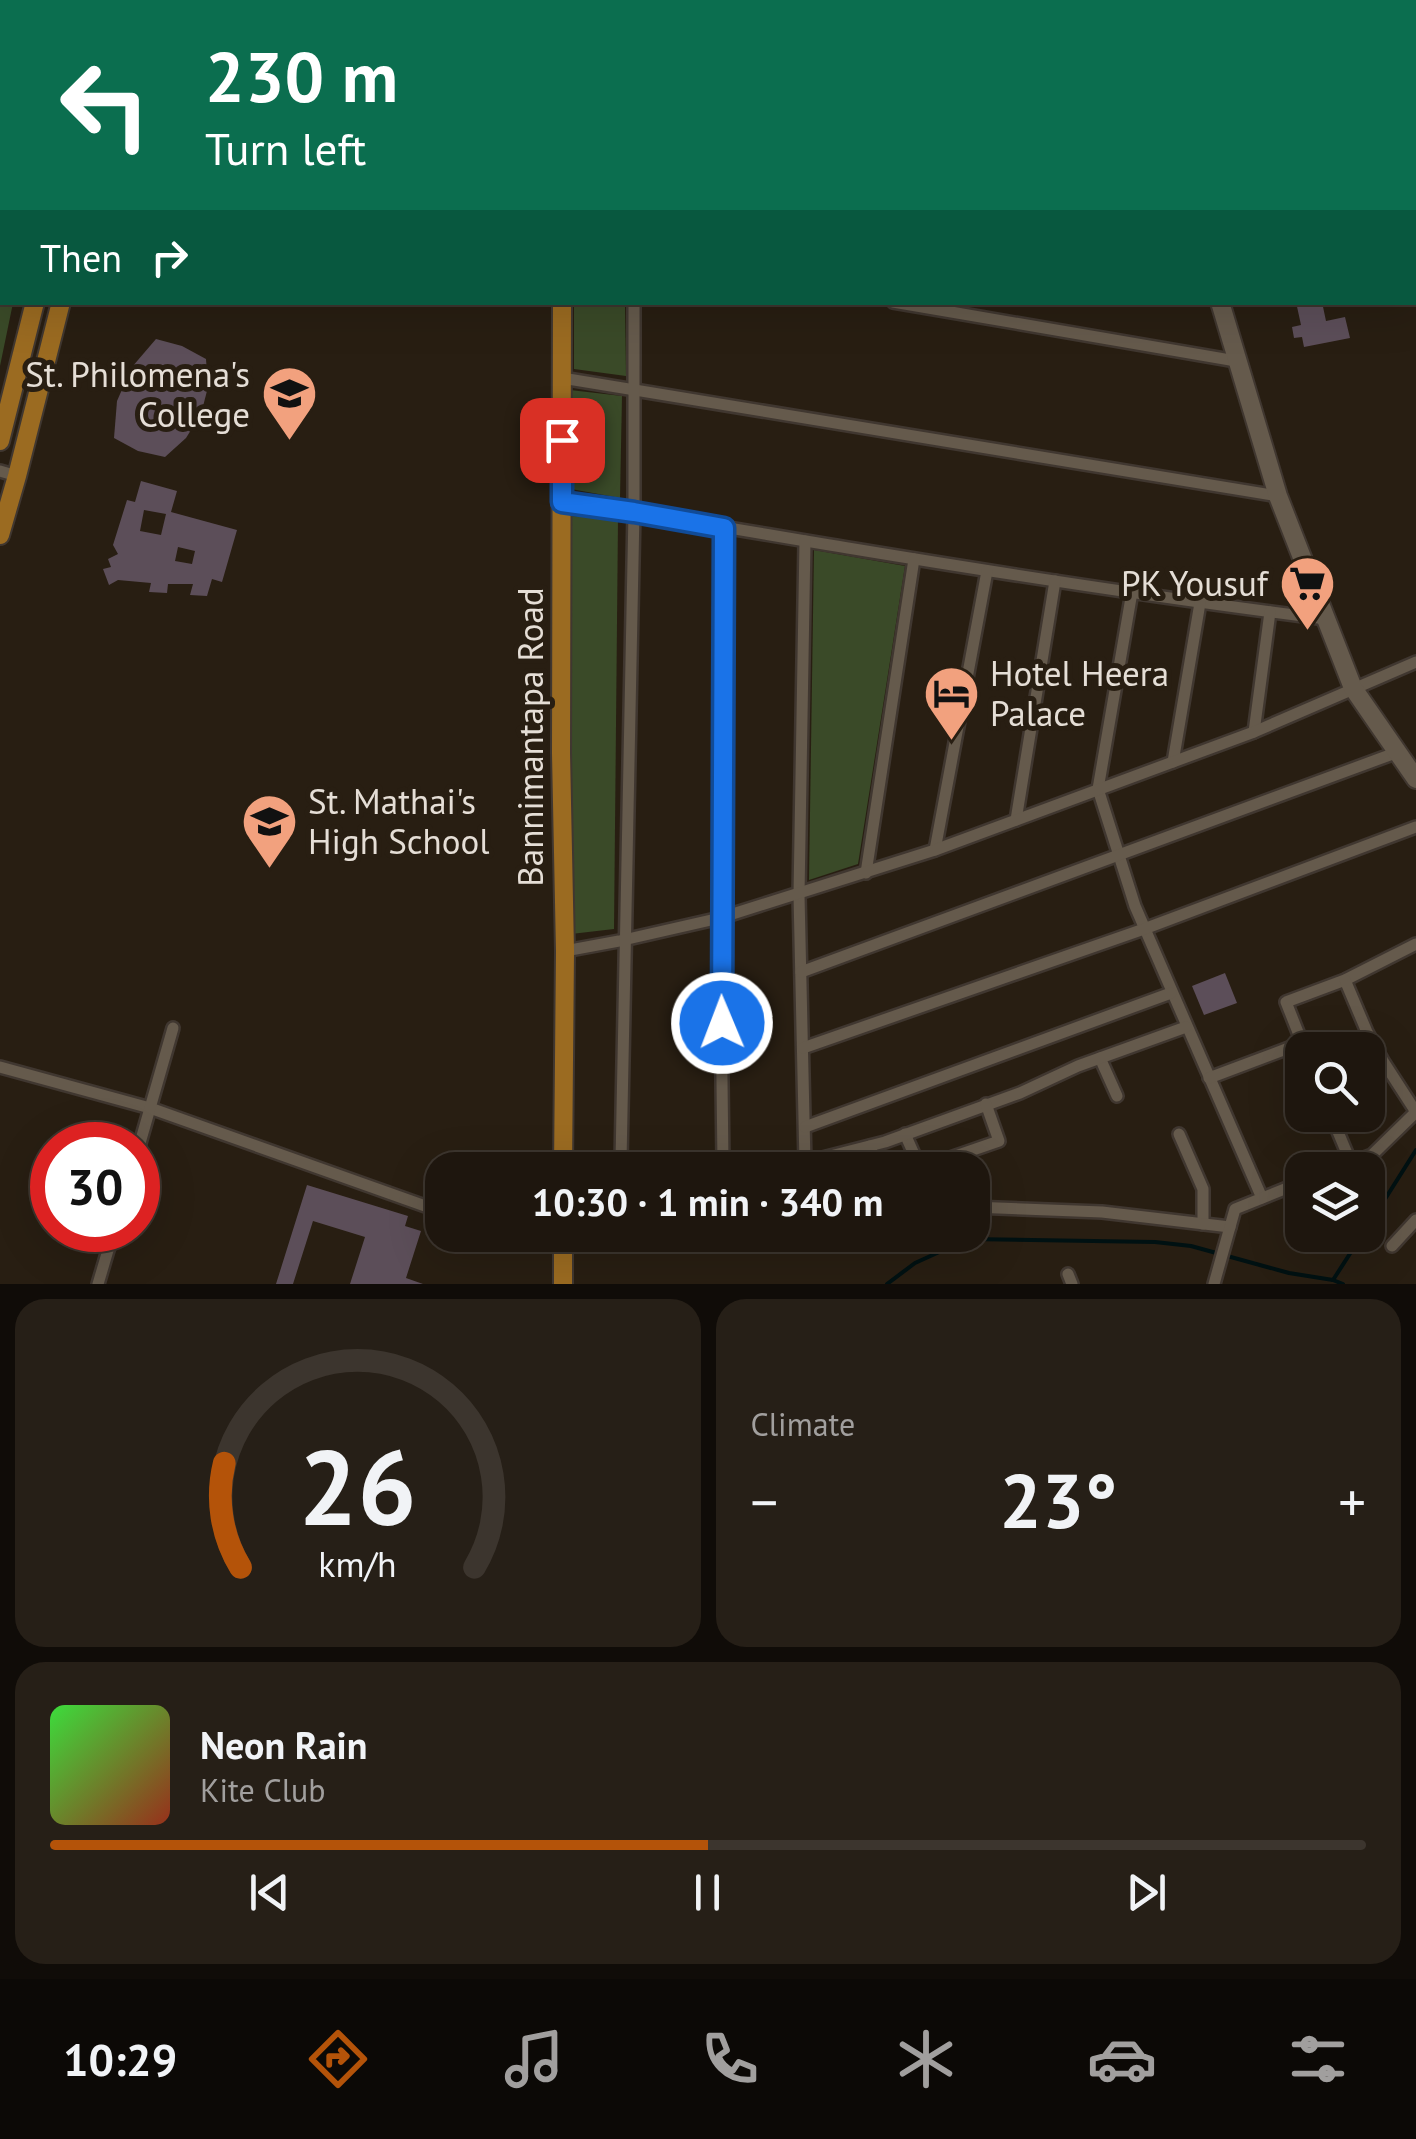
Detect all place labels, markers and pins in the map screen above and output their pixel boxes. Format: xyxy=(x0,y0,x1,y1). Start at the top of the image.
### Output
place label: St. Philomena's College xyxy=(25,351,250,437)
school or university icon: St. Philomena's College xyxy=(259,364,319,443)
pin xyxy=(520,398,605,483)
supermarket icon: PK Yousuf xyxy=(1277,553,1337,632)
place label: PK Yousuf xyxy=(1121,560,1270,606)
place label: Hotel Heera Palace xyxy=(990,650,1169,736)
hotel icon: Hotel Heera Palace xyxy=(921,663,981,742)
place label: St. Mathai's High School xyxy=(308,778,489,864)
school or university icon: St. Mathai's High School xyxy=(239,791,299,870)

